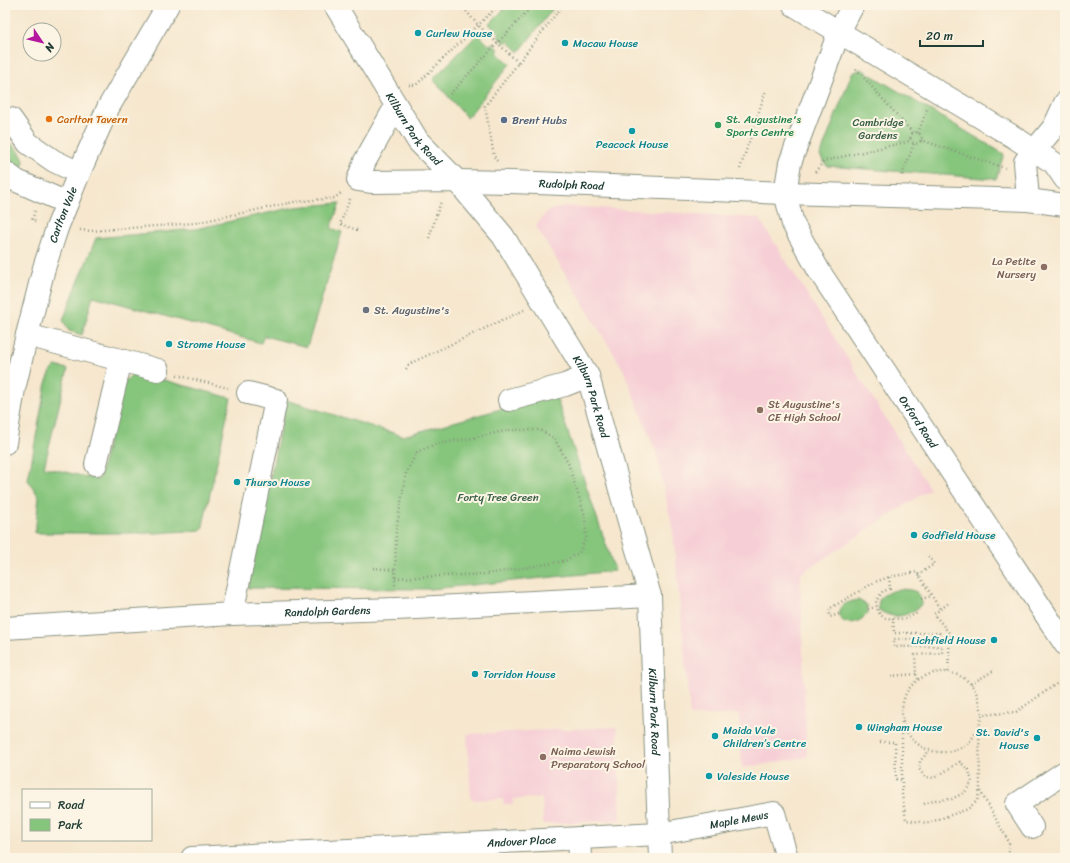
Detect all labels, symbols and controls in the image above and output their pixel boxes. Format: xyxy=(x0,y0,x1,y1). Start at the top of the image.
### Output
north arrow xyxy=(22,22,62,62)
scale bar xyxy=(920,22,983,48)
place label: Curlew House xyxy=(426,24,493,43)
text: 20 m xyxy=(926,25,953,47)
marker: Curlew House xyxy=(413,28,423,38)
place label: Macaw House xyxy=(573,34,639,53)
text: N xyxy=(40,38,60,56)
marker: Macaw House xyxy=(560,38,570,48)
street label: Kilburn Park Road xyxy=(380,89,447,171)
place label: Carlton Tavern xyxy=(57,110,128,129)
place label: St. Augustine's Sports Centre xyxy=(726,110,802,142)
place label: Brent Hubs xyxy=(512,111,568,130)
park label: Cambridge Gardens xyxy=(853,113,904,145)
marker: Carlton Tavern xyxy=(44,114,54,124)
marker: Brent Hubs xyxy=(499,115,509,125)
marker: St. Augustine's Sports Centre xyxy=(713,120,723,130)
marker: Peacock House xyxy=(627,126,637,136)
place label: Peacock House xyxy=(596,135,669,154)
street label: Rudolph Road xyxy=(538,174,605,196)
street label: Carlton Vale xyxy=(44,183,83,245)
place label: La Petite Nursery xyxy=(992,252,1036,284)
marker: La Petite Nursery xyxy=(1039,262,1049,272)
place label: St. Augustine's xyxy=(374,301,450,320)
marker: St. Augustine's xyxy=(361,305,371,315)
place label: Strome House xyxy=(177,335,246,354)
marker: Strome House xyxy=(164,339,174,349)
street label: Kilburn Park Road xyxy=(567,351,614,441)
street label: Oxford Road xyxy=(894,392,943,453)
place label: St Augustine's CE High School xyxy=(768,395,841,427)
marker: St Augustine's CE High School xyxy=(755,405,765,415)
place label: Thurso House xyxy=(245,473,310,492)
marker: Thurso House xyxy=(232,477,242,487)
park label: Forty Tree Green xyxy=(457,488,539,507)
place label: Godfield House xyxy=(922,526,996,545)
marker: Godfield House xyxy=(909,530,919,540)
street label: Randolph Gardens xyxy=(284,601,371,622)
place label: Lichfield House xyxy=(911,631,986,650)
marker: Lichfield House xyxy=(989,635,999,645)
place label: Torridon House xyxy=(483,665,556,684)
street label: Kilburn Park Road xyxy=(643,668,665,757)
marker: Torridon House xyxy=(470,669,480,679)
place label: Wingham House xyxy=(867,718,943,737)
place label: Maida Vale Children’s Centre xyxy=(723,721,807,753)
marker: Wingham House xyxy=(854,722,864,732)
place label: St. David's House xyxy=(976,723,1030,755)
marker: Maida Vale Children’s Centre xyxy=(710,731,720,741)
marker: St. David's House xyxy=(1032,733,1042,743)
place label: Naima Jewish Preparatory School xyxy=(551,742,646,774)
marker: Naima Jewish Preparatory School xyxy=(538,752,548,762)
place label: Valeside House xyxy=(717,767,790,786)
marker: Valeside House xyxy=(704,771,714,781)
legend xyxy=(22,789,152,841)
text: Road xyxy=(58,794,85,816)
street label: Maple Mews xyxy=(708,805,771,835)
text: Park xyxy=(58,814,83,836)
street label: Andover Place xyxy=(486,830,557,853)

